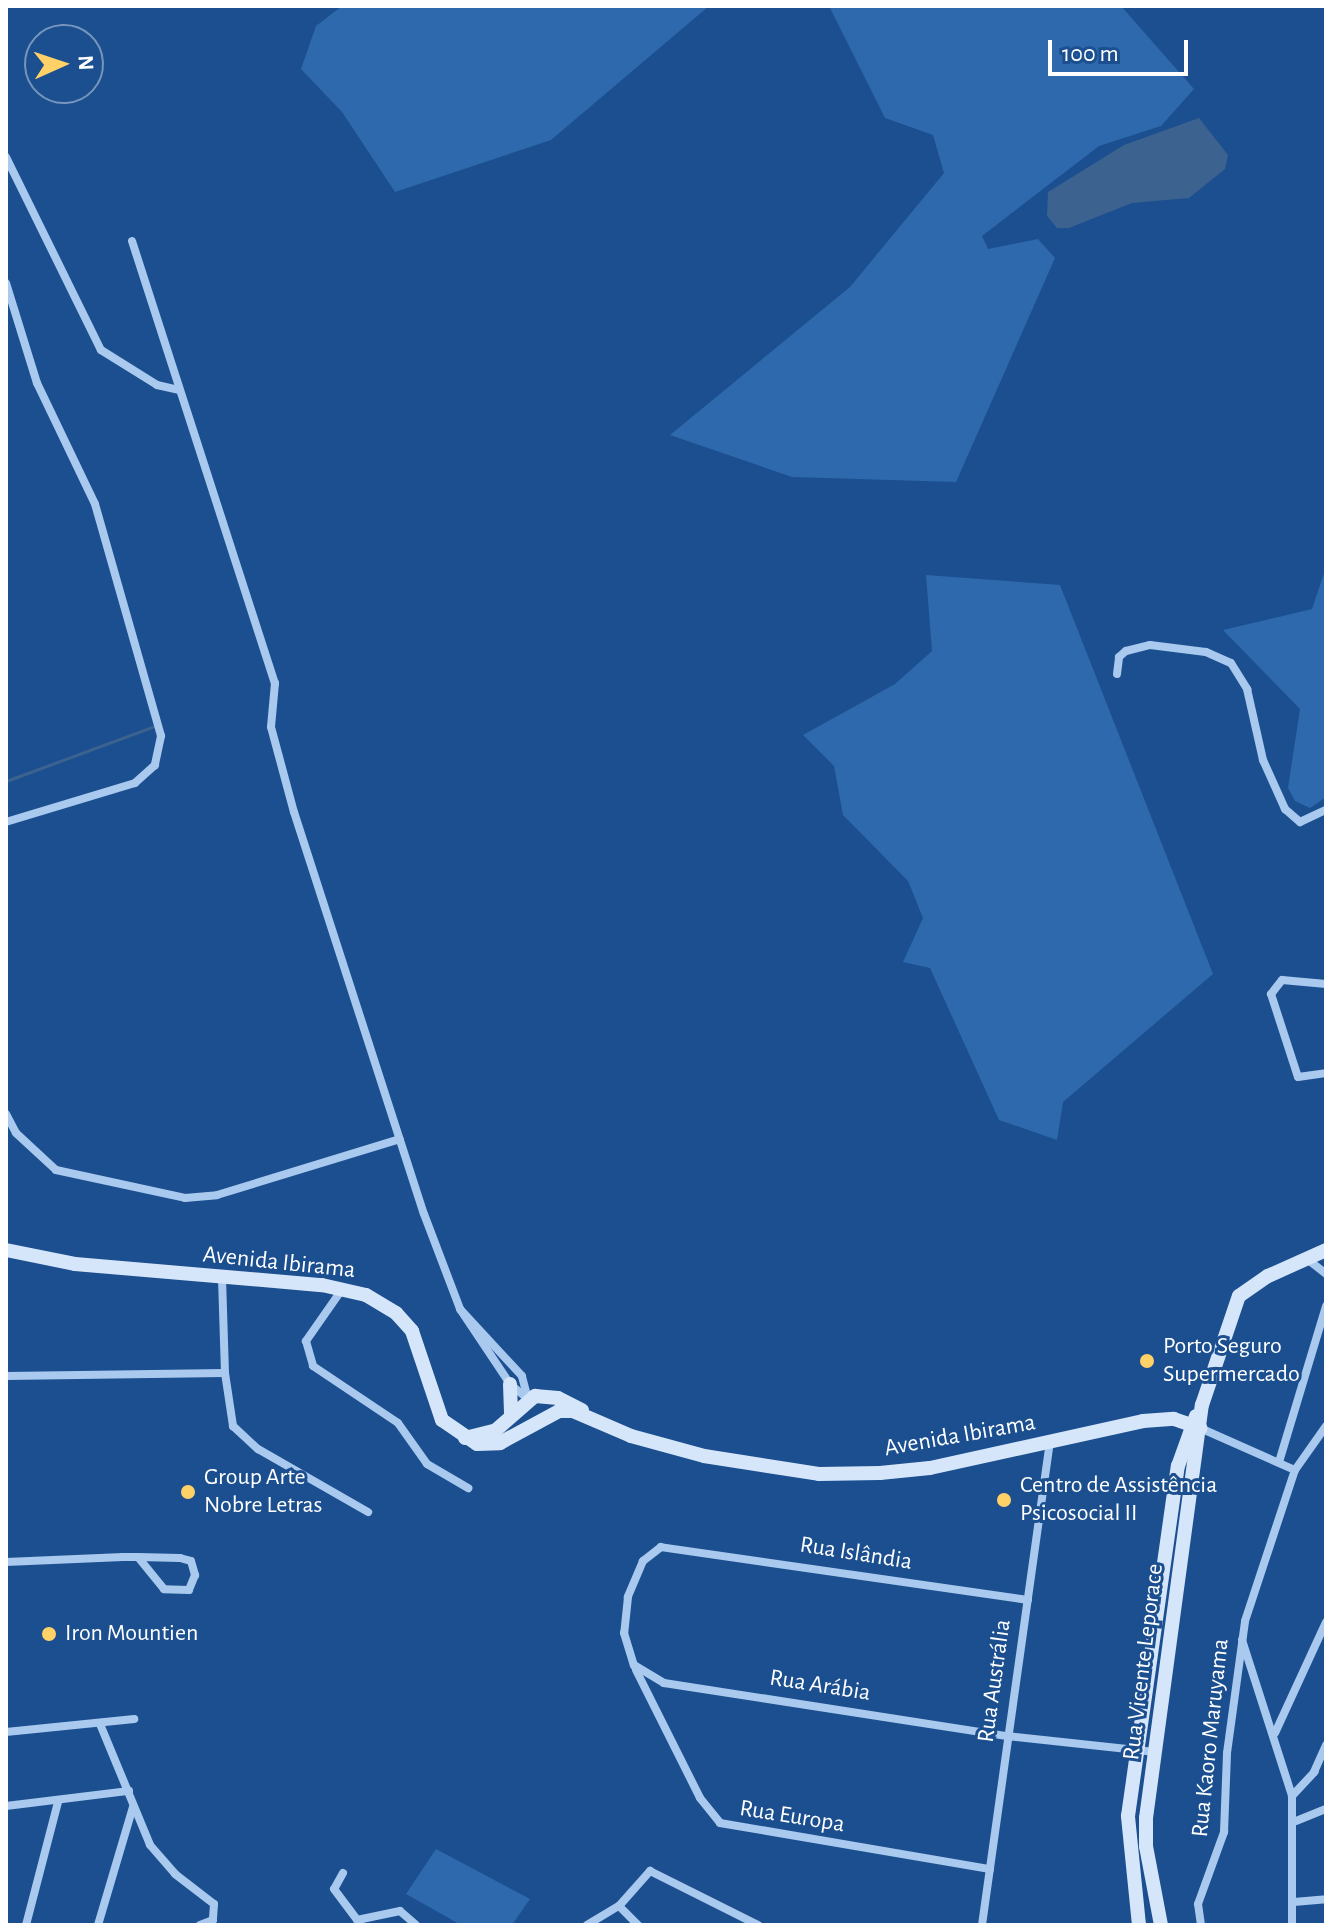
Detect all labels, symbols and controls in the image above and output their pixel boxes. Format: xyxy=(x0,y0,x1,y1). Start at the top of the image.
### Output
north arrow xyxy=(24,24,104,104)
scale bar xyxy=(1052,24,1192,74)
text: 100 m xyxy=(1062,42,1119,66)
text: N xyxy=(75,55,97,71)
street label: Avenida Ibirama xyxy=(201,1241,357,1285)
place label: Porto Seguro Supermercado xyxy=(1163,1333,1300,1389)
marker: Porto Seguro Supermercado xyxy=(1138,1352,1156,1370)
street label: Avenida Ibirama xyxy=(882,1409,1038,1463)
place label: Group Arte Nobre Letras xyxy=(204,1464,322,1520)
place label: Centro de Assistência Psicosocial II xyxy=(1020,1472,1217,1528)
marker: Group Arte Nobre Letras xyxy=(179,1483,197,1501)
marker: Centro de Assistência Psicosocial II xyxy=(995,1491,1013,1509)
street label: Rua Islândia xyxy=(798,1531,914,1577)
street label: Rua Vicente Leporace xyxy=(1118,1562,1170,1762)
street label: Rua Austrália xyxy=(972,1618,1018,1744)
place label: Iron Mountien xyxy=(65,1620,198,1648)
marker: Iron Mountien xyxy=(40,1625,58,1643)
street label: Rua Kaoro Maruyama xyxy=(1186,1637,1236,1839)
street label: Rua Arábia xyxy=(768,1664,872,1708)
street label: Rua Europa xyxy=(737,1794,847,1840)

